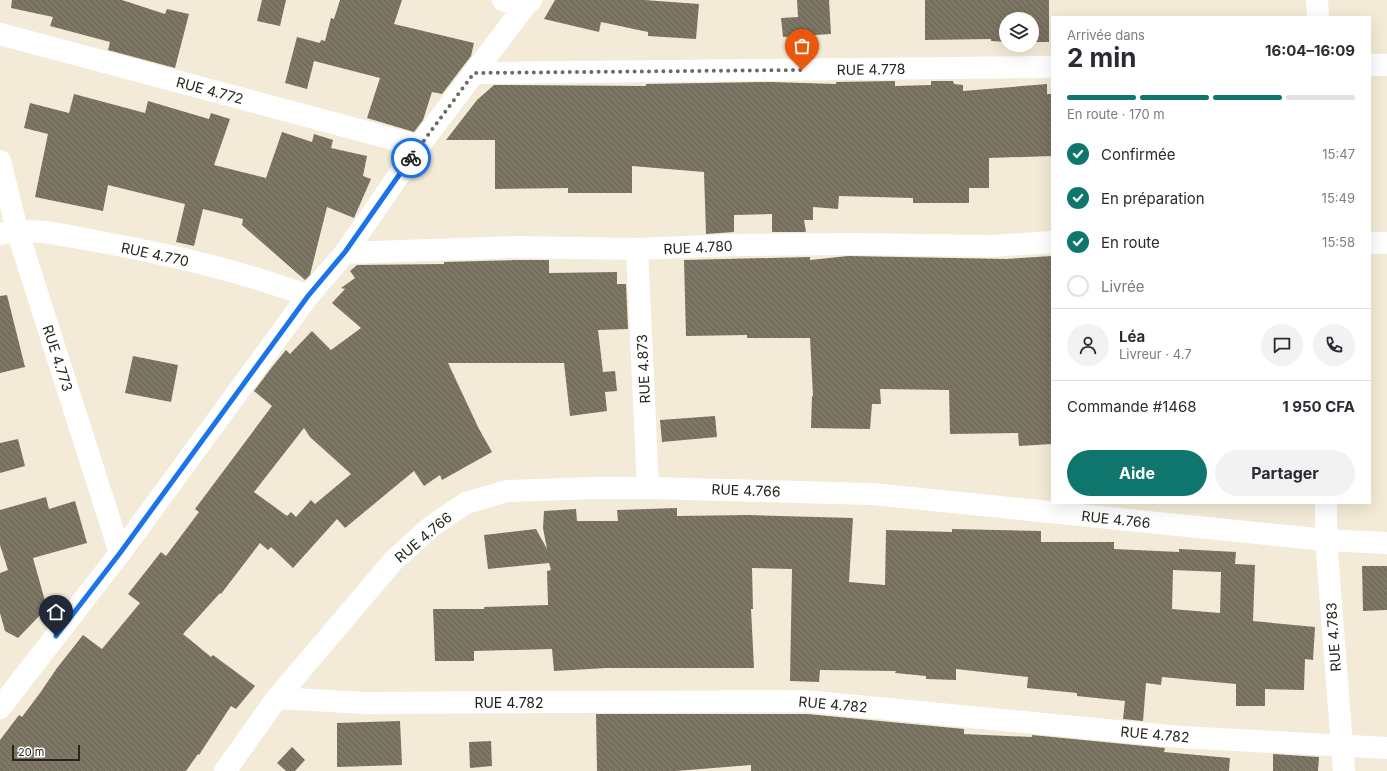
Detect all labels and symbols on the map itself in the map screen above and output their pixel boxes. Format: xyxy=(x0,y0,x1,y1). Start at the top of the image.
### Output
pin xyxy=(785,29,819,70)
street label: RUE 4.778 xyxy=(836,60,906,78)
street label: RUE 4.772 xyxy=(175,73,245,107)
courier xyxy=(391,138,431,178)
street label: RUE 4.780 xyxy=(663,237,733,257)
street label: RUE 4.770 xyxy=(120,239,190,269)
street label: RUE 4.773 xyxy=(39,323,77,393)
street label: RUE 4.873 xyxy=(633,334,653,404)
street label: RUE 4.766 xyxy=(711,480,781,500)
street label: RUE 4.766 xyxy=(1081,507,1151,531)
street label: RUE 4.766 xyxy=(391,508,455,566)
pin xyxy=(39,595,73,636)
street label: RUE 4.783 xyxy=(1322,602,1344,672)
street label: RUE 4.782 xyxy=(798,693,868,715)
street label: RUE 4.782 xyxy=(474,694,544,711)
street label: RUE 4.782 xyxy=(1120,723,1190,745)
scale bar xyxy=(12,743,80,762)

